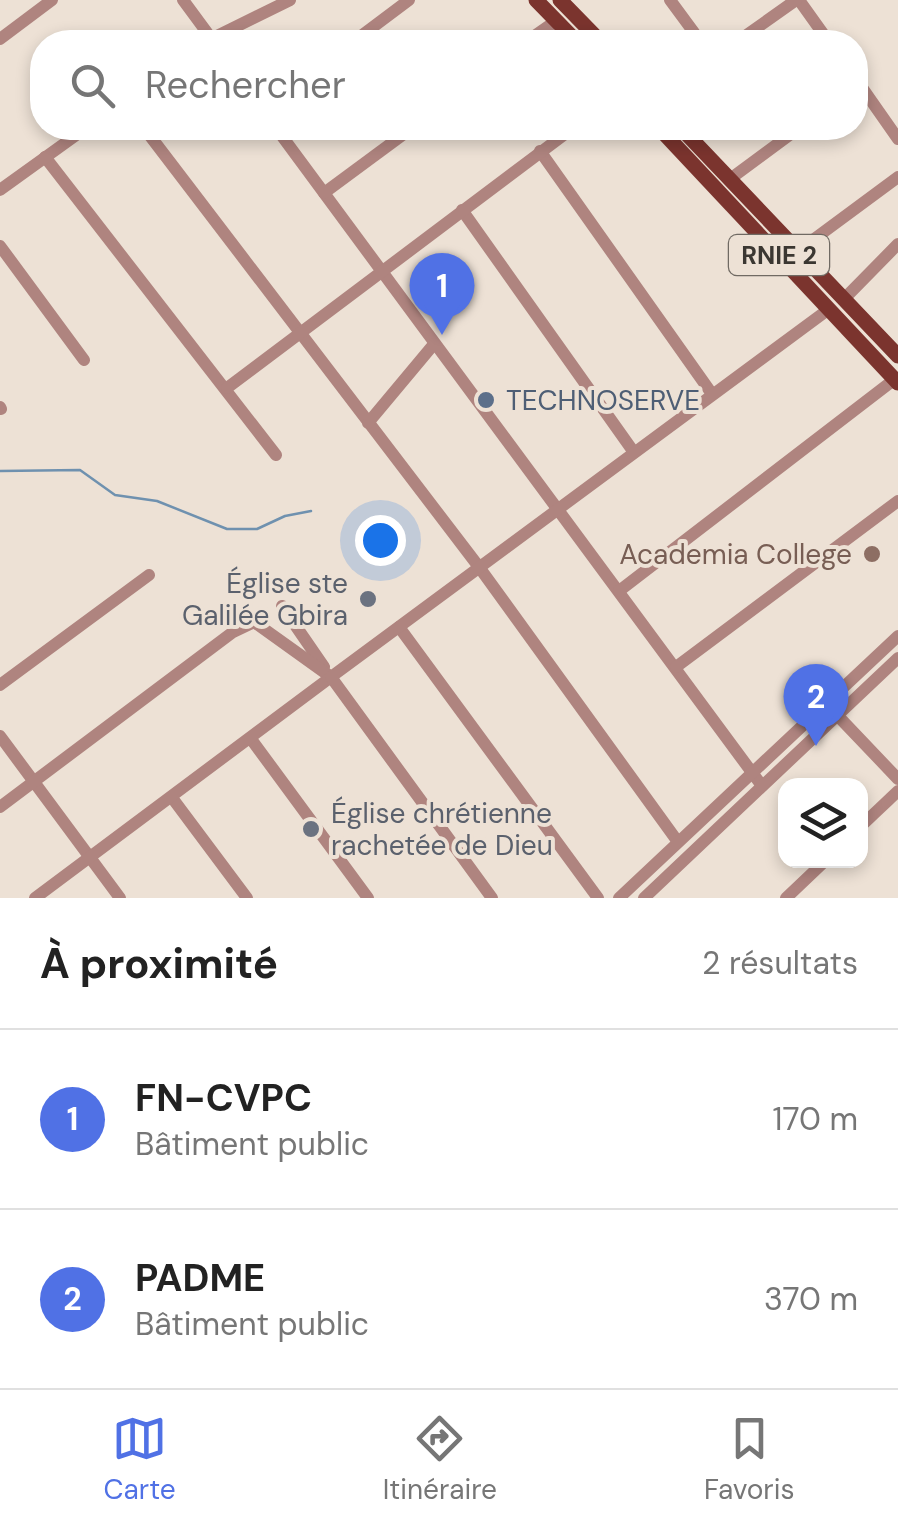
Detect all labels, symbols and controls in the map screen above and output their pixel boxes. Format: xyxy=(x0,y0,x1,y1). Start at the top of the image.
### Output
search box xyxy=(30,30,868,140)
icon: search xyxy=(65,58,120,113)
text: Rechercher xyxy=(145,60,346,110)
road number: RNIE 2 xyxy=(729,235,829,275)
pin: 1 xyxy=(410,252,474,335)
place label: TECHNOSERVE xyxy=(506,382,700,419)
marker: TECHNOSERVE xyxy=(475,389,497,411)
your location xyxy=(355,515,406,566)
place label: Academia College xyxy=(619,536,852,573)
marker: Academia College xyxy=(861,543,883,565)
place label: Église ste Galilée Gbira xyxy=(182,565,348,634)
marker: Église ste Galilée Gbira xyxy=(357,588,379,610)
pin: 2 xyxy=(784,664,848,746)
map controls xyxy=(778,778,868,868)
button: layers xyxy=(778,778,868,868)
place label: Église chrétienne rachetée de Dieu xyxy=(331,795,553,864)
marker: Église chrétienne rachetée de Dieu xyxy=(300,818,322,840)
text: À proximité xyxy=(40,936,278,991)
text: 2 résultats xyxy=(702,942,858,984)
text: FN-CVPC xyxy=(135,1073,312,1123)
text: 1 xyxy=(67,1098,78,1140)
text: 170 m xyxy=(772,1098,858,1140)
text: Bâtiment public xyxy=(135,1123,369,1165)
text: PADME xyxy=(135,1253,265,1303)
text: 2 xyxy=(63,1278,82,1320)
text: 370 m xyxy=(764,1278,858,1320)
text: Bâtiment public xyxy=(135,1303,369,1345)
tab: Carte xyxy=(104,1411,176,1508)
tab: Itinéraire xyxy=(383,1411,497,1508)
tab: Favoris xyxy=(704,1411,794,1508)

